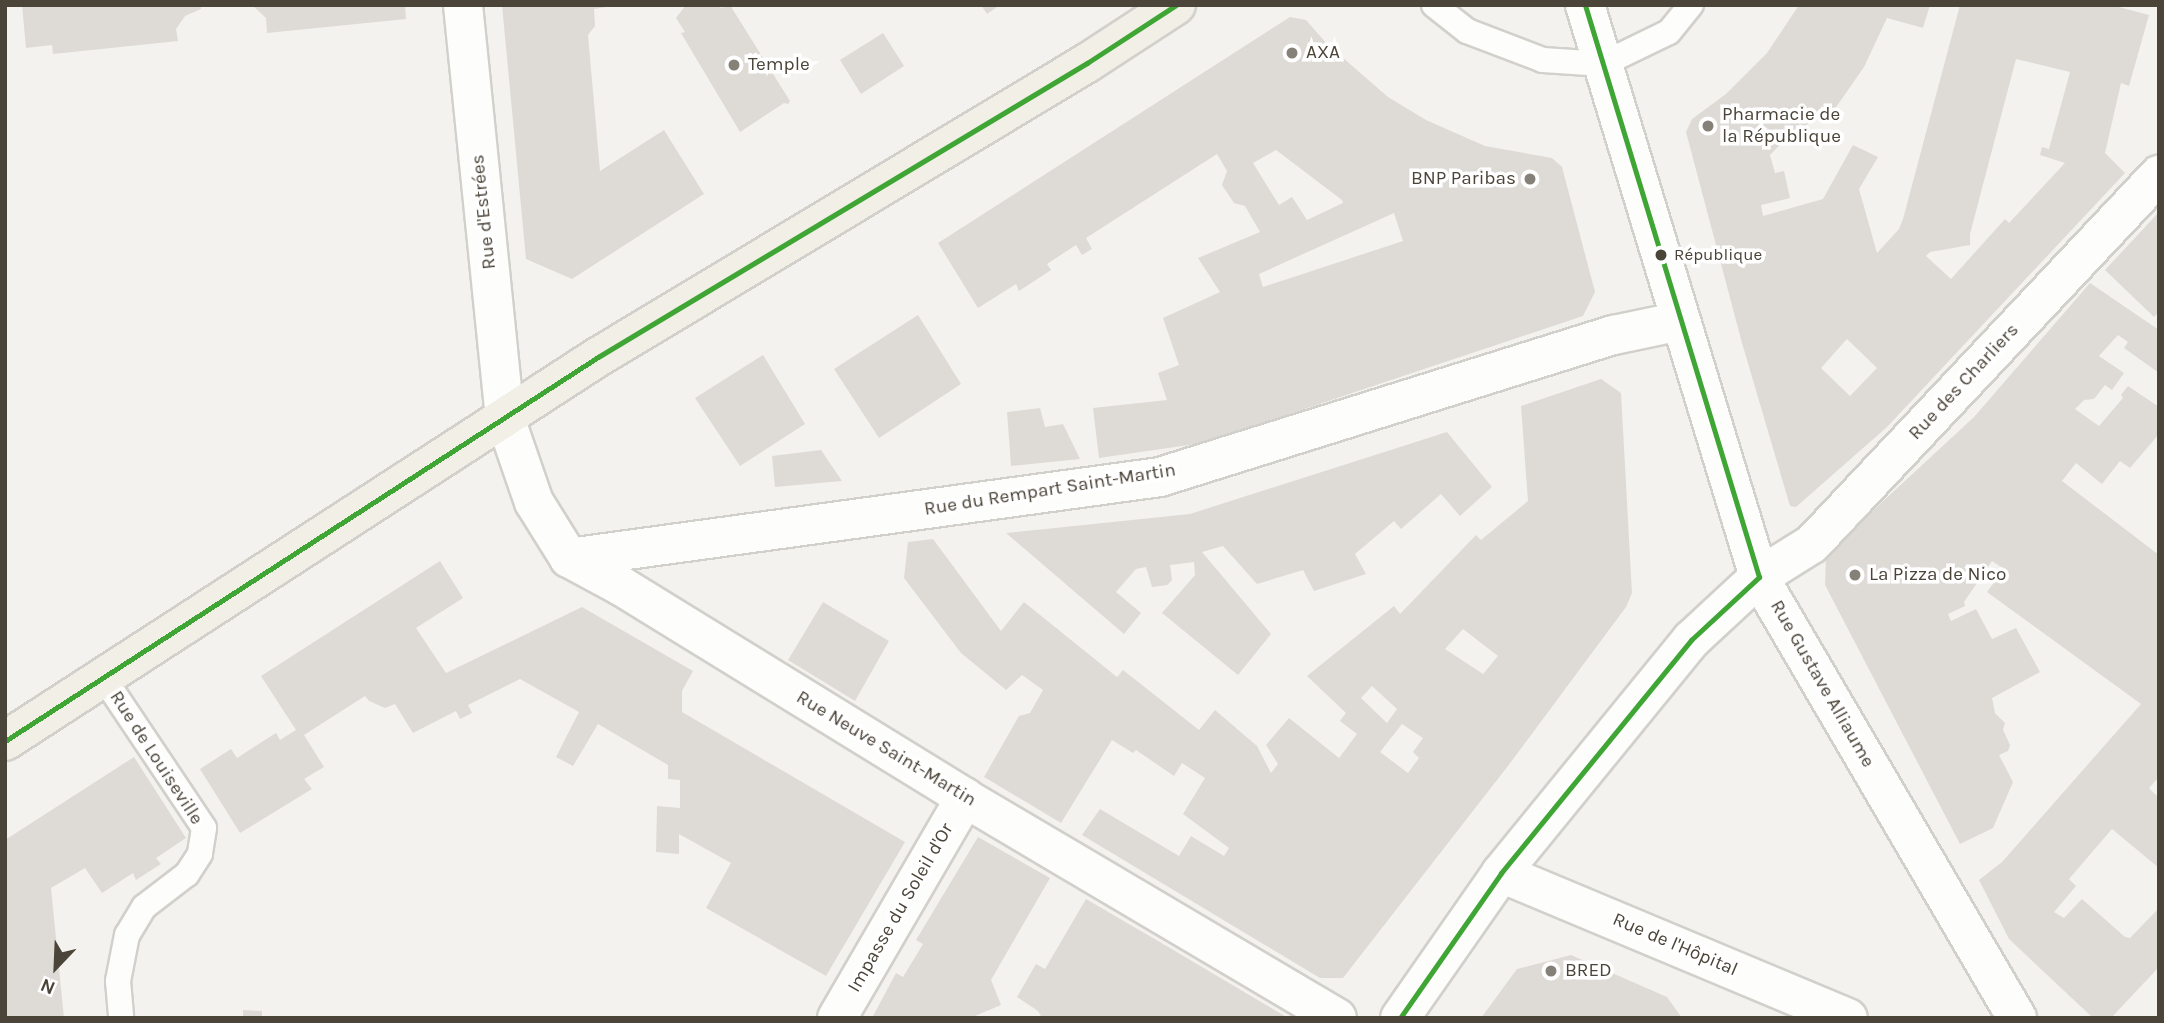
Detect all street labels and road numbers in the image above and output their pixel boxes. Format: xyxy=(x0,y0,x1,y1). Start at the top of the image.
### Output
street label: Rue d'Estrées xyxy=(467,153,501,271)
street label: Rue des Charliers xyxy=(1904,319,2024,445)
street label: Rue du Rempart Saint-Martin xyxy=(923,459,1177,521)
street label: Rue Gustave Alliaume xyxy=(1765,596,1879,772)
street label: Rue Neuve Saint-Martin xyxy=(792,686,980,812)
street label: Rue de Louiseville xyxy=(104,687,208,829)
street label: Impasse du Soleil d'Or xyxy=(843,819,959,997)
street label: Rue de l'Hôpital xyxy=(1609,908,1741,982)

